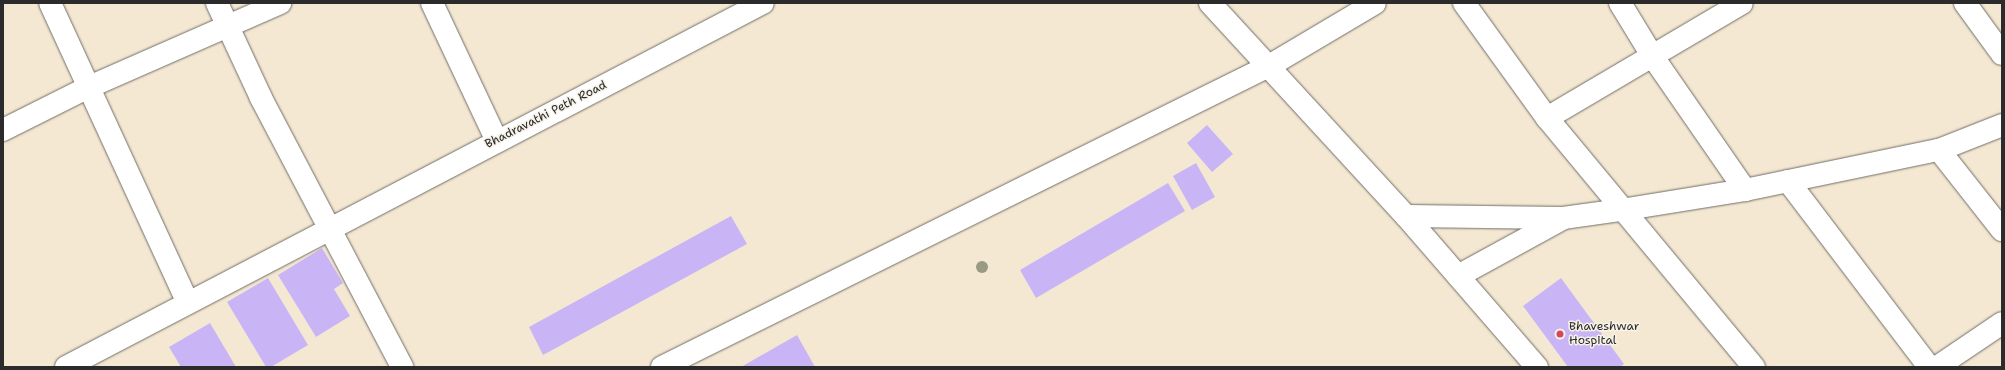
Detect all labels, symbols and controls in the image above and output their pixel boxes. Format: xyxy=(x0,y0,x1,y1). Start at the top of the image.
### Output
street label: Bhadravathi Peth Road xyxy=(483,78,609,152)
place label: Bhaveshwar Hospital xyxy=(1569,320,1639,348)
marker: Bhaveshwar Hospital xyxy=(1554,328,1566,340)

